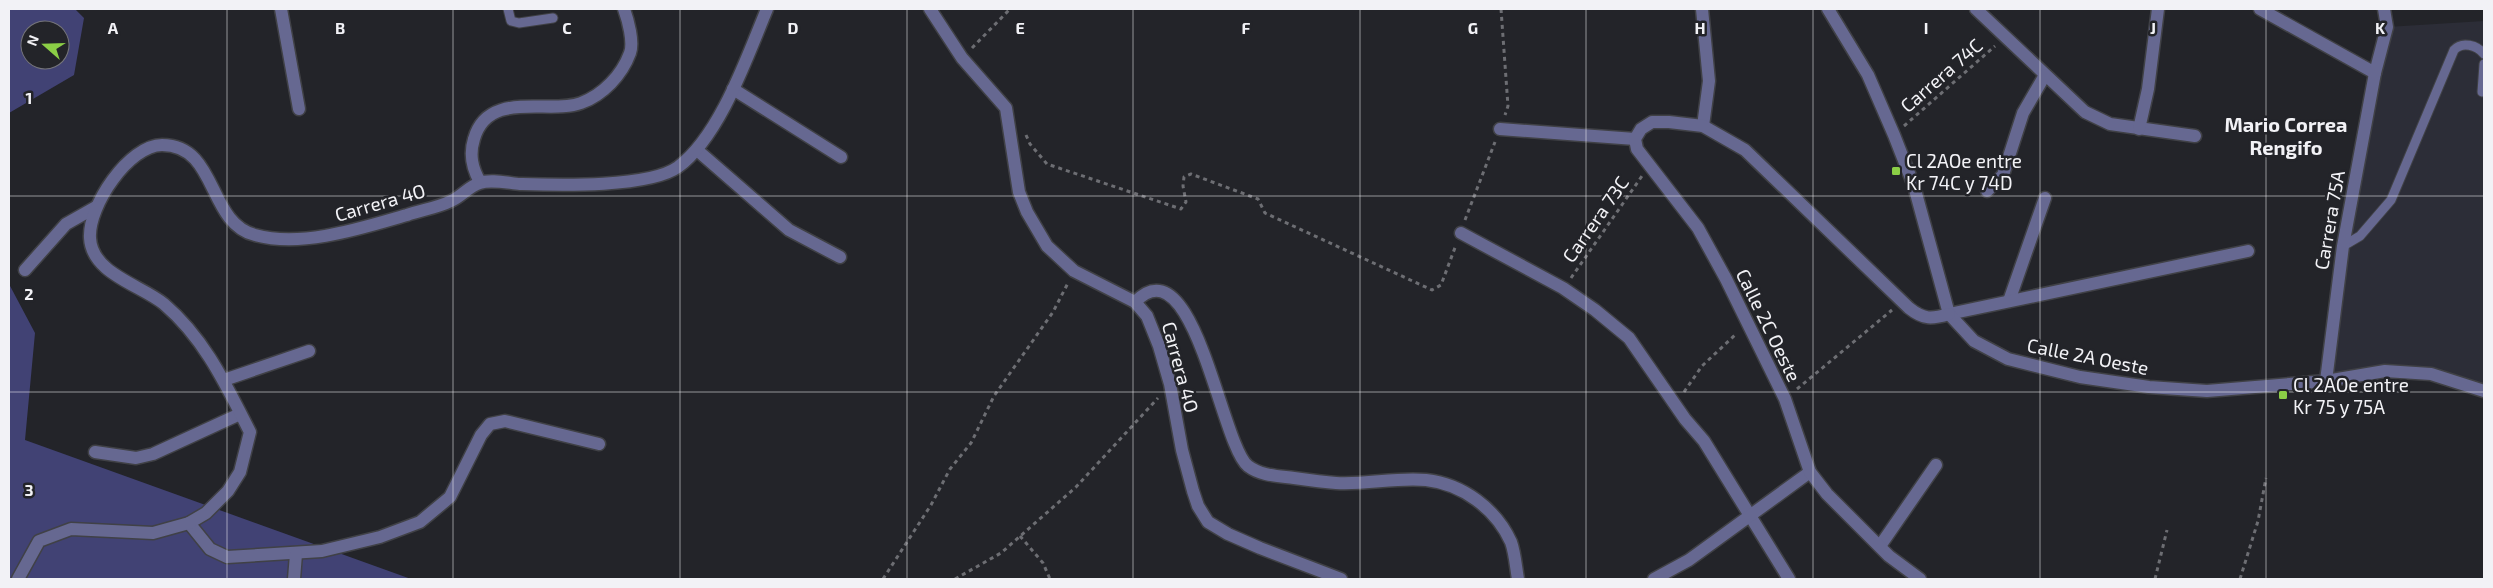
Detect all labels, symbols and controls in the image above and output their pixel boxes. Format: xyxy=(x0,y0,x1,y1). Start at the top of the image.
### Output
text: A xyxy=(108,18,119,37)
text: B xyxy=(335,18,345,37)
text: C xyxy=(562,18,572,37)
text: D xyxy=(788,18,799,37)
text: E xyxy=(1015,18,1025,37)
text: F xyxy=(1242,18,1251,37)
text: G xyxy=(1468,18,1478,37)
text: H xyxy=(1694,18,1706,37)
text: I xyxy=(1924,18,1928,37)
text: J xyxy=(2150,18,2156,37)
text: K xyxy=(2375,18,2386,37)
north arrow xyxy=(20,20,70,70)
text: N xyxy=(23,33,42,48)
street label: Carrera 74C xyxy=(1895,33,1987,117)
text: 1 xyxy=(26,88,32,107)
district label: Mario Correa Rengifo xyxy=(2224,112,2348,159)
place label: Cl 2AOe entre Kr 74C y 74D xyxy=(1906,149,2022,194)
marker: Cl 2AOe entre Kr 74C y 74D xyxy=(1890,165,1902,177)
street label: Carrera 75A xyxy=(2309,168,2349,271)
street label: Carrera 73C xyxy=(1557,171,1633,267)
street label: Carrera 4O xyxy=(332,178,428,226)
street label: Calle 2C Oeste xyxy=(1732,265,1806,385)
text: 2 xyxy=(24,284,34,303)
street label: Carrera 4O xyxy=(1158,319,1204,415)
street label: Calle 2A Oeste xyxy=(2025,333,2151,379)
place label: Cl 2AOe entre Kr 75 y 75A xyxy=(2293,373,2409,418)
marker: Cl 2AOe entre Kr 75 y 75A xyxy=(2277,389,2289,401)
text: 3 xyxy=(24,480,34,499)

